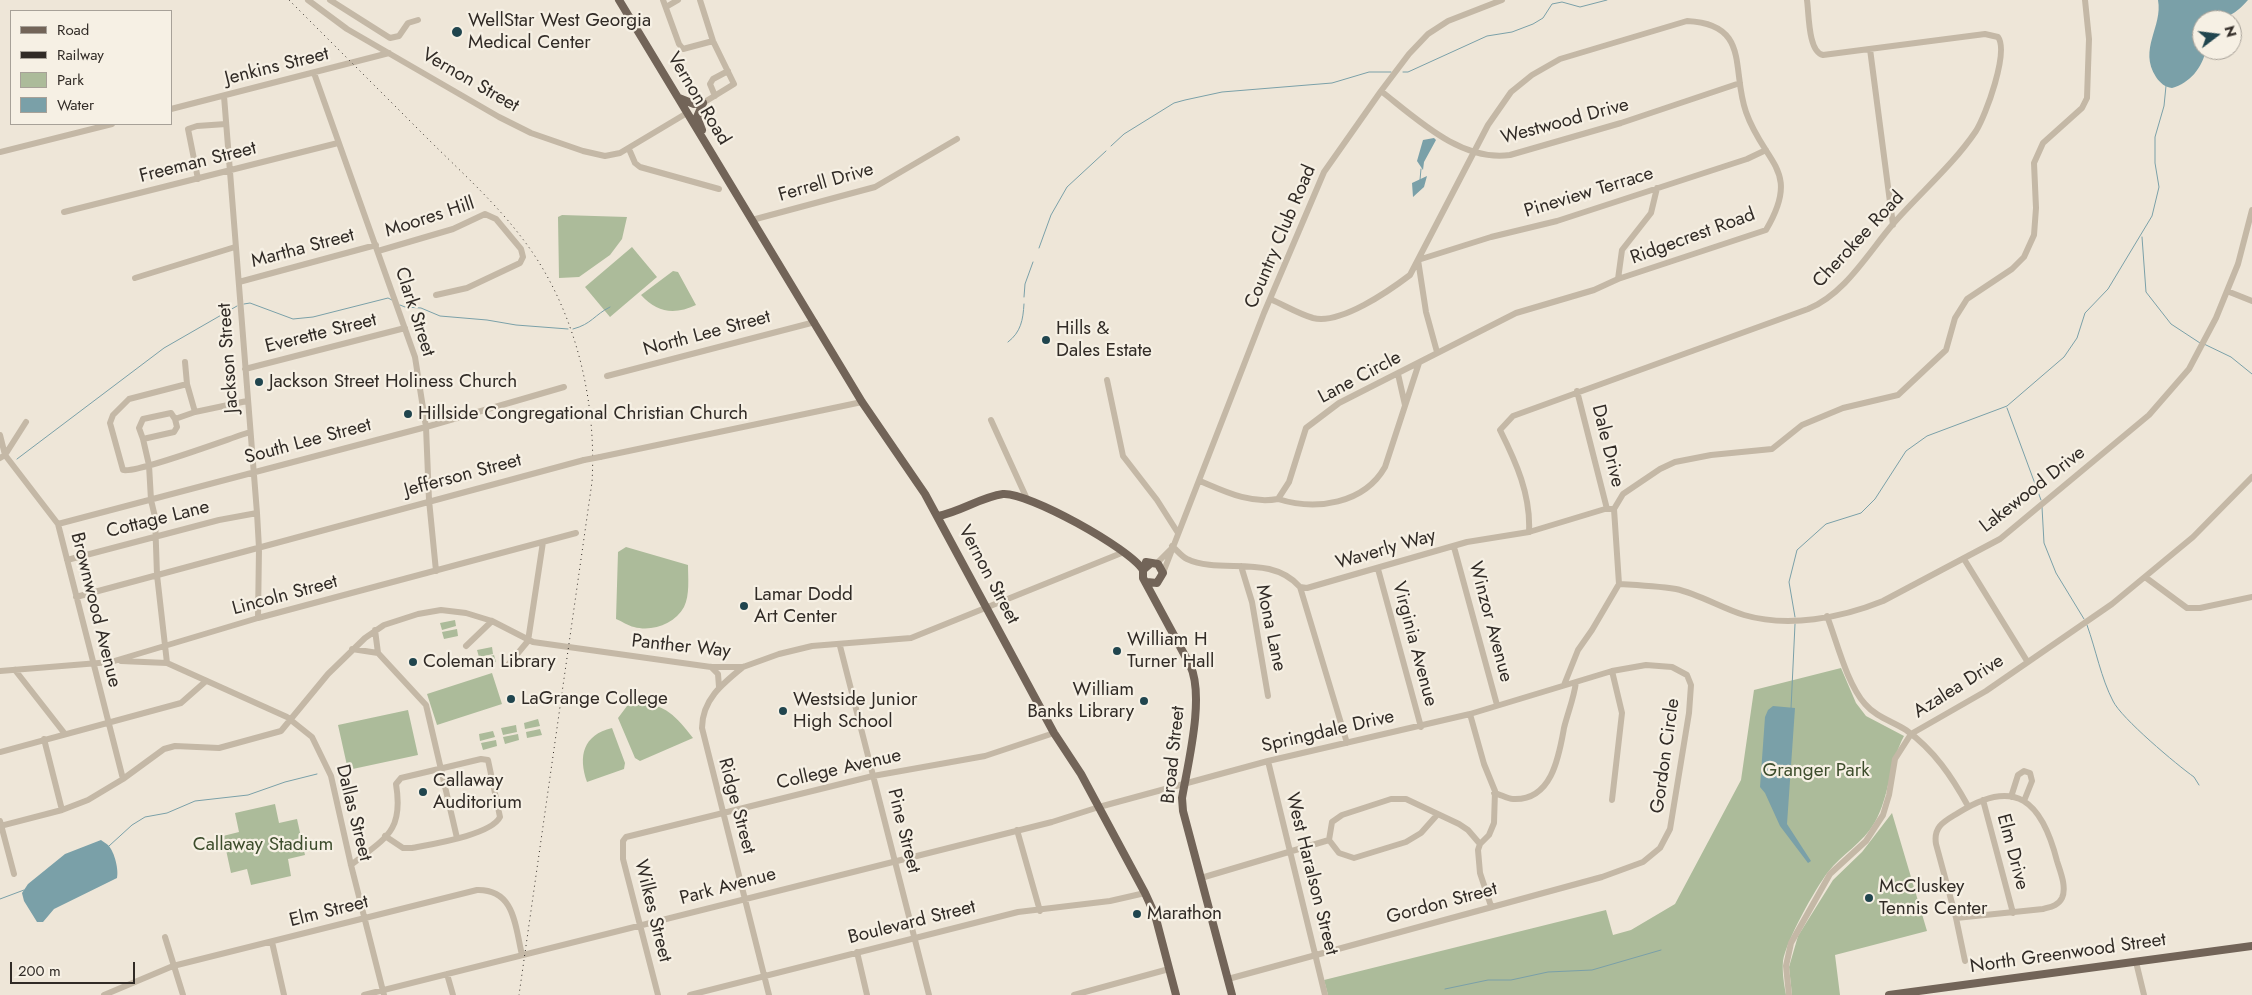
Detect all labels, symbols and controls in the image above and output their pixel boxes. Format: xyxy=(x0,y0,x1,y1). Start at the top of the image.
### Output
legend xyxy=(10,10,172,125)
place label: WellStar West Georgia Medical Center xyxy=(468,10,651,54)
north arrow xyxy=(2192,10,2242,60)
text: Road xyxy=(57,19,89,41)
text: N xyxy=(2219,23,2242,39)
marker: WellStar West Georgia Medical Center xyxy=(450,25,464,39)
street label: Jenkins Street xyxy=(223,43,331,91)
text: Railway xyxy=(57,44,104,66)
street label: Vernon Street xyxy=(417,44,523,118)
street label: Vernon Road xyxy=(661,48,735,150)
text: Park xyxy=(57,69,84,91)
text: Water xyxy=(57,94,94,116)
street label: Westwood Drive xyxy=(1499,94,1631,150)
street label: Freeman Street xyxy=(137,137,259,189)
street label: Ferrell Drive xyxy=(776,159,876,207)
street label: Country Club Road xyxy=(1240,162,1322,312)
street label: Pineview Terrace xyxy=(1522,163,1656,223)
street label: Cherokee Road xyxy=(1808,187,1910,293)
street label: Moores Hill xyxy=(382,193,478,243)
street label: Ridgecrest Road xyxy=(1628,204,1758,270)
street label: Martha Street xyxy=(249,224,357,274)
street label: Clark Street xyxy=(389,265,439,359)
street label: Jackson Street xyxy=(214,302,244,414)
street label: North Lee Street xyxy=(641,306,773,362)
street label: Everette Street xyxy=(263,309,379,359)
place label: Hills & Dales Estate xyxy=(1056,318,1152,362)
marker: Hills & Dales Estate xyxy=(1040,334,1052,346)
street label: Lane Circle xyxy=(1315,347,1405,409)
place label: Jackson Street Holiness Church xyxy=(269,371,517,393)
marker: Jackson Street Holiness Church xyxy=(253,376,265,388)
street label: Dale Drive xyxy=(1586,402,1628,490)
place label: Hillside Congregational Christian Church xyxy=(418,403,748,425)
marker: Hillside Congregational Christian Church xyxy=(402,408,414,420)
street label: South Lee Street xyxy=(242,414,374,470)
street label: Lakewood Drive xyxy=(1976,442,2090,538)
street label: Jefferson Street xyxy=(402,449,524,503)
street label: Cottage Lane xyxy=(104,496,212,544)
street label: Vernon Street xyxy=(952,522,1024,628)
street label: Waverly Way xyxy=(1333,525,1439,575)
street label: Brownwood Avenue xyxy=(65,530,125,690)
street label: Winzor Avenue xyxy=(1463,559,1517,685)
street label: Lincoln Street xyxy=(230,571,340,621)
street label: Virginia Avenue xyxy=(1386,579,1442,709)
street label: Mona Lane xyxy=(1250,583,1290,673)
place label: Lamar Dodd Art Center xyxy=(754,584,853,628)
marker: Lamar Dodd Art Center xyxy=(738,600,750,612)
place label: William H Turner Hall xyxy=(1127,629,1214,673)
street label: Panther Way xyxy=(630,630,732,664)
marker: William H Turner Hall xyxy=(1111,645,1123,657)
street label: Azalea Drive xyxy=(1909,650,2009,724)
place label: Coleman Library xyxy=(423,651,556,673)
marker: Coleman Library xyxy=(407,656,419,668)
place label: William Banks Library xyxy=(1027,679,1134,723)
place label: LaGrange College xyxy=(521,688,668,710)
place label: Westside Junior High School xyxy=(793,689,918,733)
marker: LaGrange College xyxy=(505,693,517,705)
marker: William Banks Library xyxy=(1138,695,1150,707)
street label: Gordon Circle xyxy=(1647,697,1685,815)
marker: Westside Junior High School xyxy=(777,705,789,717)
street label: Broad Street xyxy=(1158,705,1190,805)
street label: Springdale Drive xyxy=(1259,706,1397,758)
street label: College Avenue xyxy=(774,745,904,795)
street label: Ridge Street xyxy=(712,756,760,856)
park label: Granger Park xyxy=(1762,760,1870,782)
street label: Dallas Street xyxy=(330,762,376,864)
place label: Callaway Auditorium xyxy=(433,770,522,814)
marker: Callaway Auditorium xyxy=(417,786,429,798)
street label: Pine Street xyxy=(882,786,924,876)
street label: West Haralson Street xyxy=(1280,790,1342,958)
street label: Elm Drive xyxy=(1991,812,2033,892)
park label: Callaway Stadium xyxy=(193,834,333,856)
street label: Wilkes Street xyxy=(628,857,676,965)
street label: Park Avenue xyxy=(677,863,779,911)
place label: McCluskey Tennis Center xyxy=(1879,876,1988,920)
street label: Gordon Street xyxy=(1384,878,1500,930)
street label: Elm Street xyxy=(287,891,371,933)
marker: McCluskey Tennis Center xyxy=(1863,892,1875,904)
street label: Boulevard Street xyxy=(846,896,978,950)
place label: Marathon xyxy=(1147,903,1222,925)
marker: Marathon xyxy=(1131,908,1143,920)
street label: North Greenwood Street xyxy=(1969,929,2167,979)
scale bar xyxy=(12,952,138,984)
text: 200 m xyxy=(18,960,61,982)

